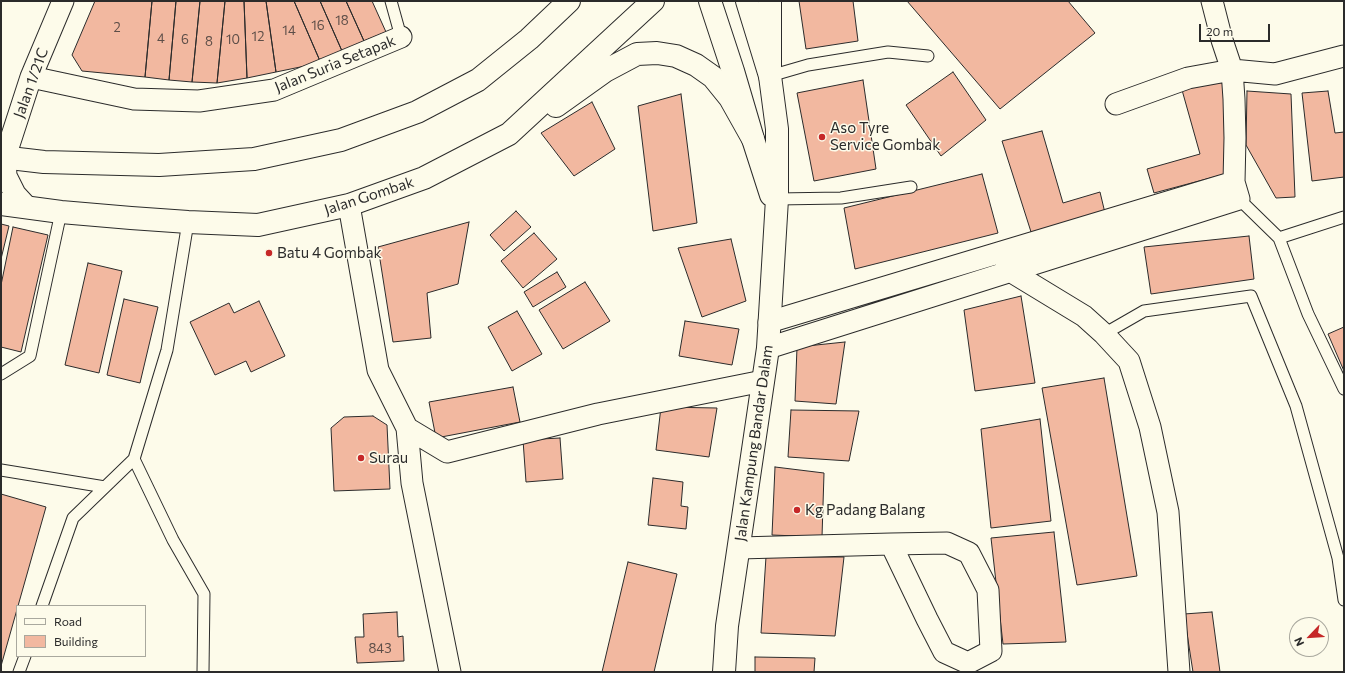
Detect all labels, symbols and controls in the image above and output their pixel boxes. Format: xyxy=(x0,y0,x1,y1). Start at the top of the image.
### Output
house number: 18 xyxy=(335,13,349,29)
scale bar xyxy=(1201,16,1272,42)
house number: 16 xyxy=(311,18,325,34)
house number: 2 xyxy=(113,20,121,36)
house number: 14 xyxy=(282,23,296,39)
text: 20 m xyxy=(1206,24,1233,38)
house number: 12 xyxy=(252,29,264,45)
house number: 4 xyxy=(157,31,165,47)
house number: 6 xyxy=(181,32,189,48)
house number: 10 xyxy=(226,32,240,48)
street label: Jalan Suria Setapak xyxy=(272,32,398,96)
house number: 8 xyxy=(205,34,213,50)
street label: Jalan 1/21C xyxy=(10,45,52,121)
place label: Aso Tyre Service Gombak xyxy=(830,119,940,154)
marker: Aso Tyre Service Gombak xyxy=(817,132,827,142)
street label: Jalan Gombak xyxy=(322,173,416,219)
place label: Batu 4 Gombak xyxy=(277,244,382,262)
marker: Batu 4 Gombak xyxy=(264,248,274,258)
street label: Jalan Kampung Bandar Dalam xyxy=(731,344,777,542)
place label: Surau xyxy=(369,449,408,467)
marker: Surau xyxy=(356,453,366,463)
place label: Kg Padang Balang xyxy=(805,501,925,519)
marker: Kg Padang Balang xyxy=(792,505,802,515)
legend xyxy=(16,605,146,657)
text: Road xyxy=(54,614,82,628)
north arrow xyxy=(1289,617,1329,657)
text: Building xyxy=(54,634,98,648)
text: N xyxy=(1291,635,1306,648)
house number: 843 xyxy=(368,641,392,657)

